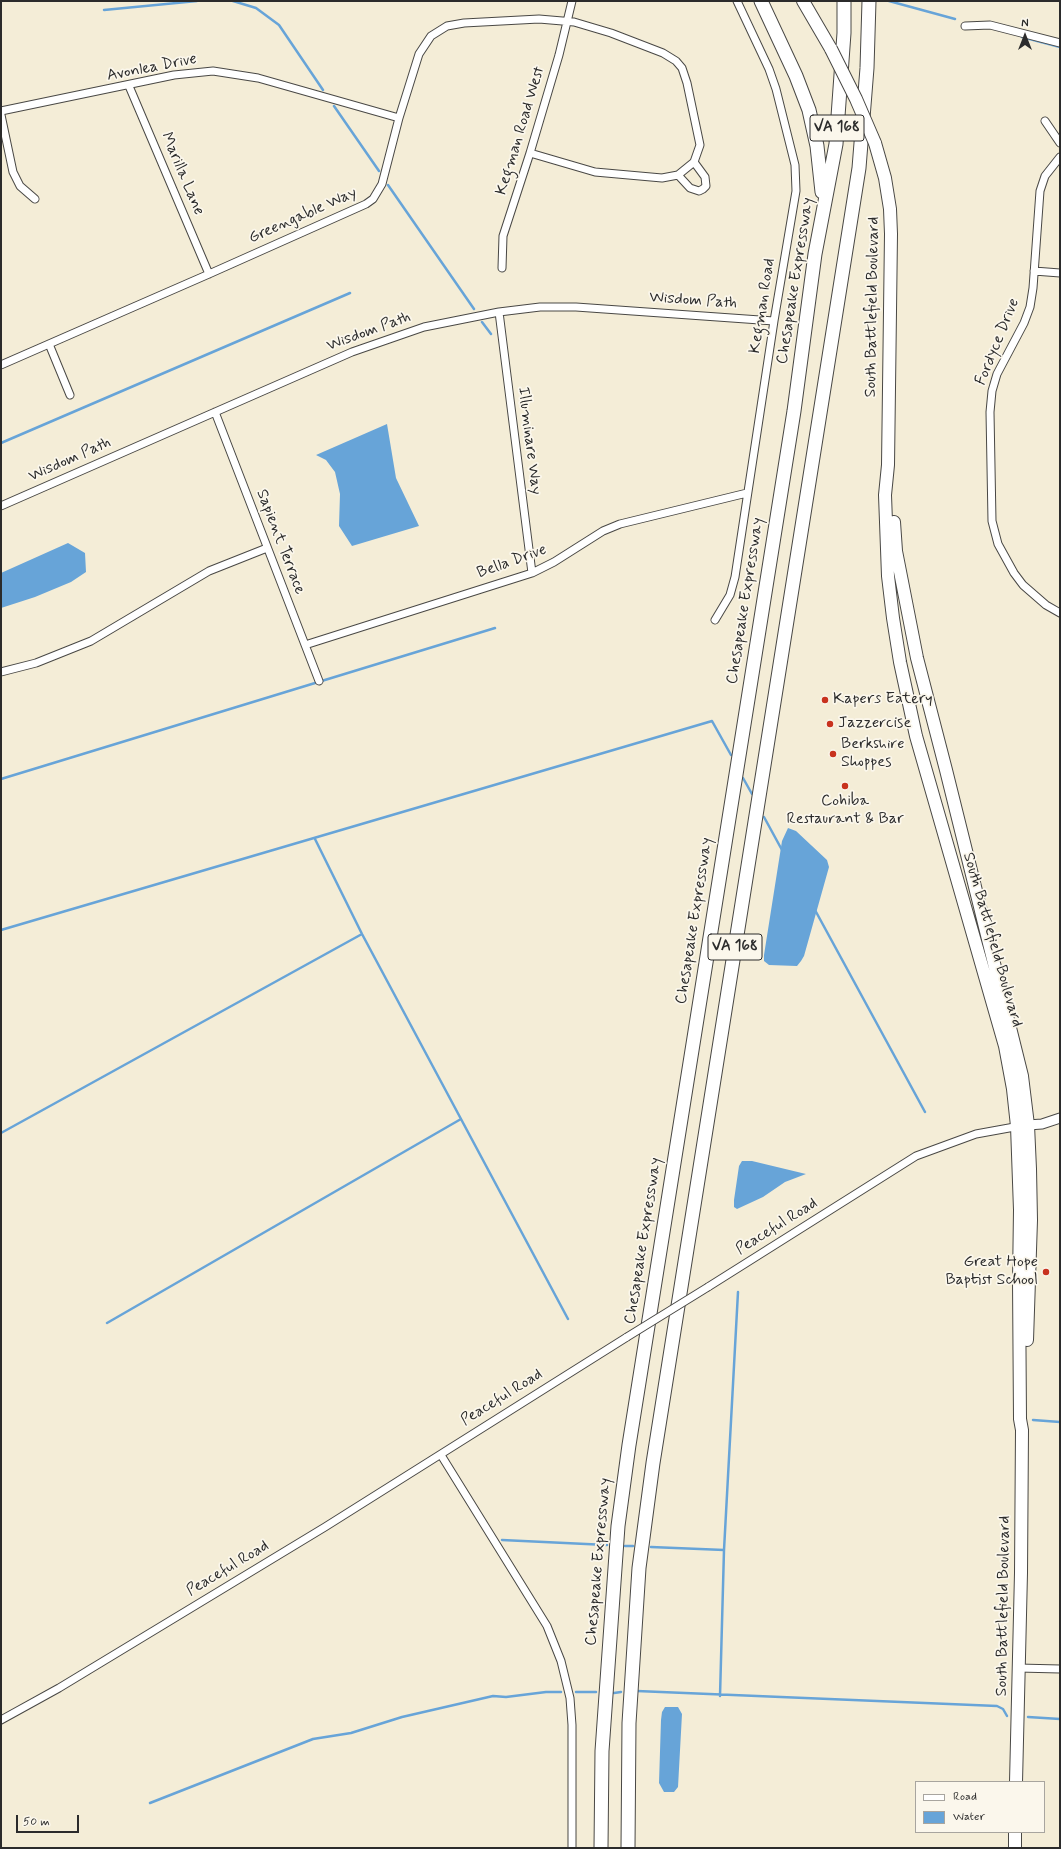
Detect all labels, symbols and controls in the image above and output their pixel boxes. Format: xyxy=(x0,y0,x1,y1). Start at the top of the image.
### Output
north arrow xyxy=(1005,16,1045,56)
text: N xyxy=(1021,17,1029,31)
street label: Avonlea Drive xyxy=(105,50,199,86)
street label: Kegman Road West xyxy=(492,64,550,198)
road number: VA 168 xyxy=(810,115,864,141)
street label: Marilla Lane xyxy=(156,130,208,218)
street label: Greengable Way xyxy=(246,184,360,248)
street label: Chesapeake Expressway xyxy=(773,196,819,366)
street label: South Battlefield Boulevard xyxy=(862,217,884,397)
street label: Kegman Road xyxy=(746,257,780,355)
street label: Wisdom Path xyxy=(648,288,738,314)
street label: Fordyce Drive xyxy=(972,296,1024,388)
street label: Wisdom Path xyxy=(324,308,414,356)
street label: Illuminare Way xyxy=(513,386,545,496)
street label: Wisdom Path xyxy=(26,433,114,487)
street label: Sapient Terrace xyxy=(251,487,309,597)
street label: Chesapeake Expressway xyxy=(723,516,769,686)
street label: Bella Drive xyxy=(475,541,549,583)
place label: Kapers Eatery xyxy=(833,690,933,710)
marker: Kapers Eatery xyxy=(820,695,830,705)
place label: Jazzercise xyxy=(838,714,911,734)
marker: Jazzercise xyxy=(825,719,835,729)
place label: Berkshire Shoppes xyxy=(841,735,905,773)
marker: Berkshire Shoppes xyxy=(828,749,838,759)
marker: Cohiba Restaurant & Bar xyxy=(840,781,850,791)
place label: Cohiba Restaurant & Bar xyxy=(786,792,904,830)
street label: Chesapeake Expressway xyxy=(672,836,718,1006)
street label: South Battlefield Boulevard xyxy=(958,851,1026,1029)
road number: VA 168 xyxy=(708,934,762,960)
street label: Chesapeake Expressway xyxy=(621,1156,667,1326)
street label: Peaceful Road xyxy=(733,1194,821,1260)
place label: Great Hope Baptist School xyxy=(945,1253,1038,1291)
marker: Great Hope Baptist School xyxy=(1041,1267,1051,1277)
street label: Peaceful Road xyxy=(458,1365,546,1431)
street label: Chesapeake Expressway xyxy=(582,1477,616,1647)
street label: South Battlefield Boulevard xyxy=(993,1516,1015,1696)
street label: Peaceful Road xyxy=(183,1537,273,1601)
legend xyxy=(915,1781,1045,1833)
text: Road xyxy=(953,1789,977,1805)
scale bar xyxy=(18,1807,81,1833)
text: Water xyxy=(953,1809,985,1825)
text: 50 m xyxy=(23,1814,50,1830)

